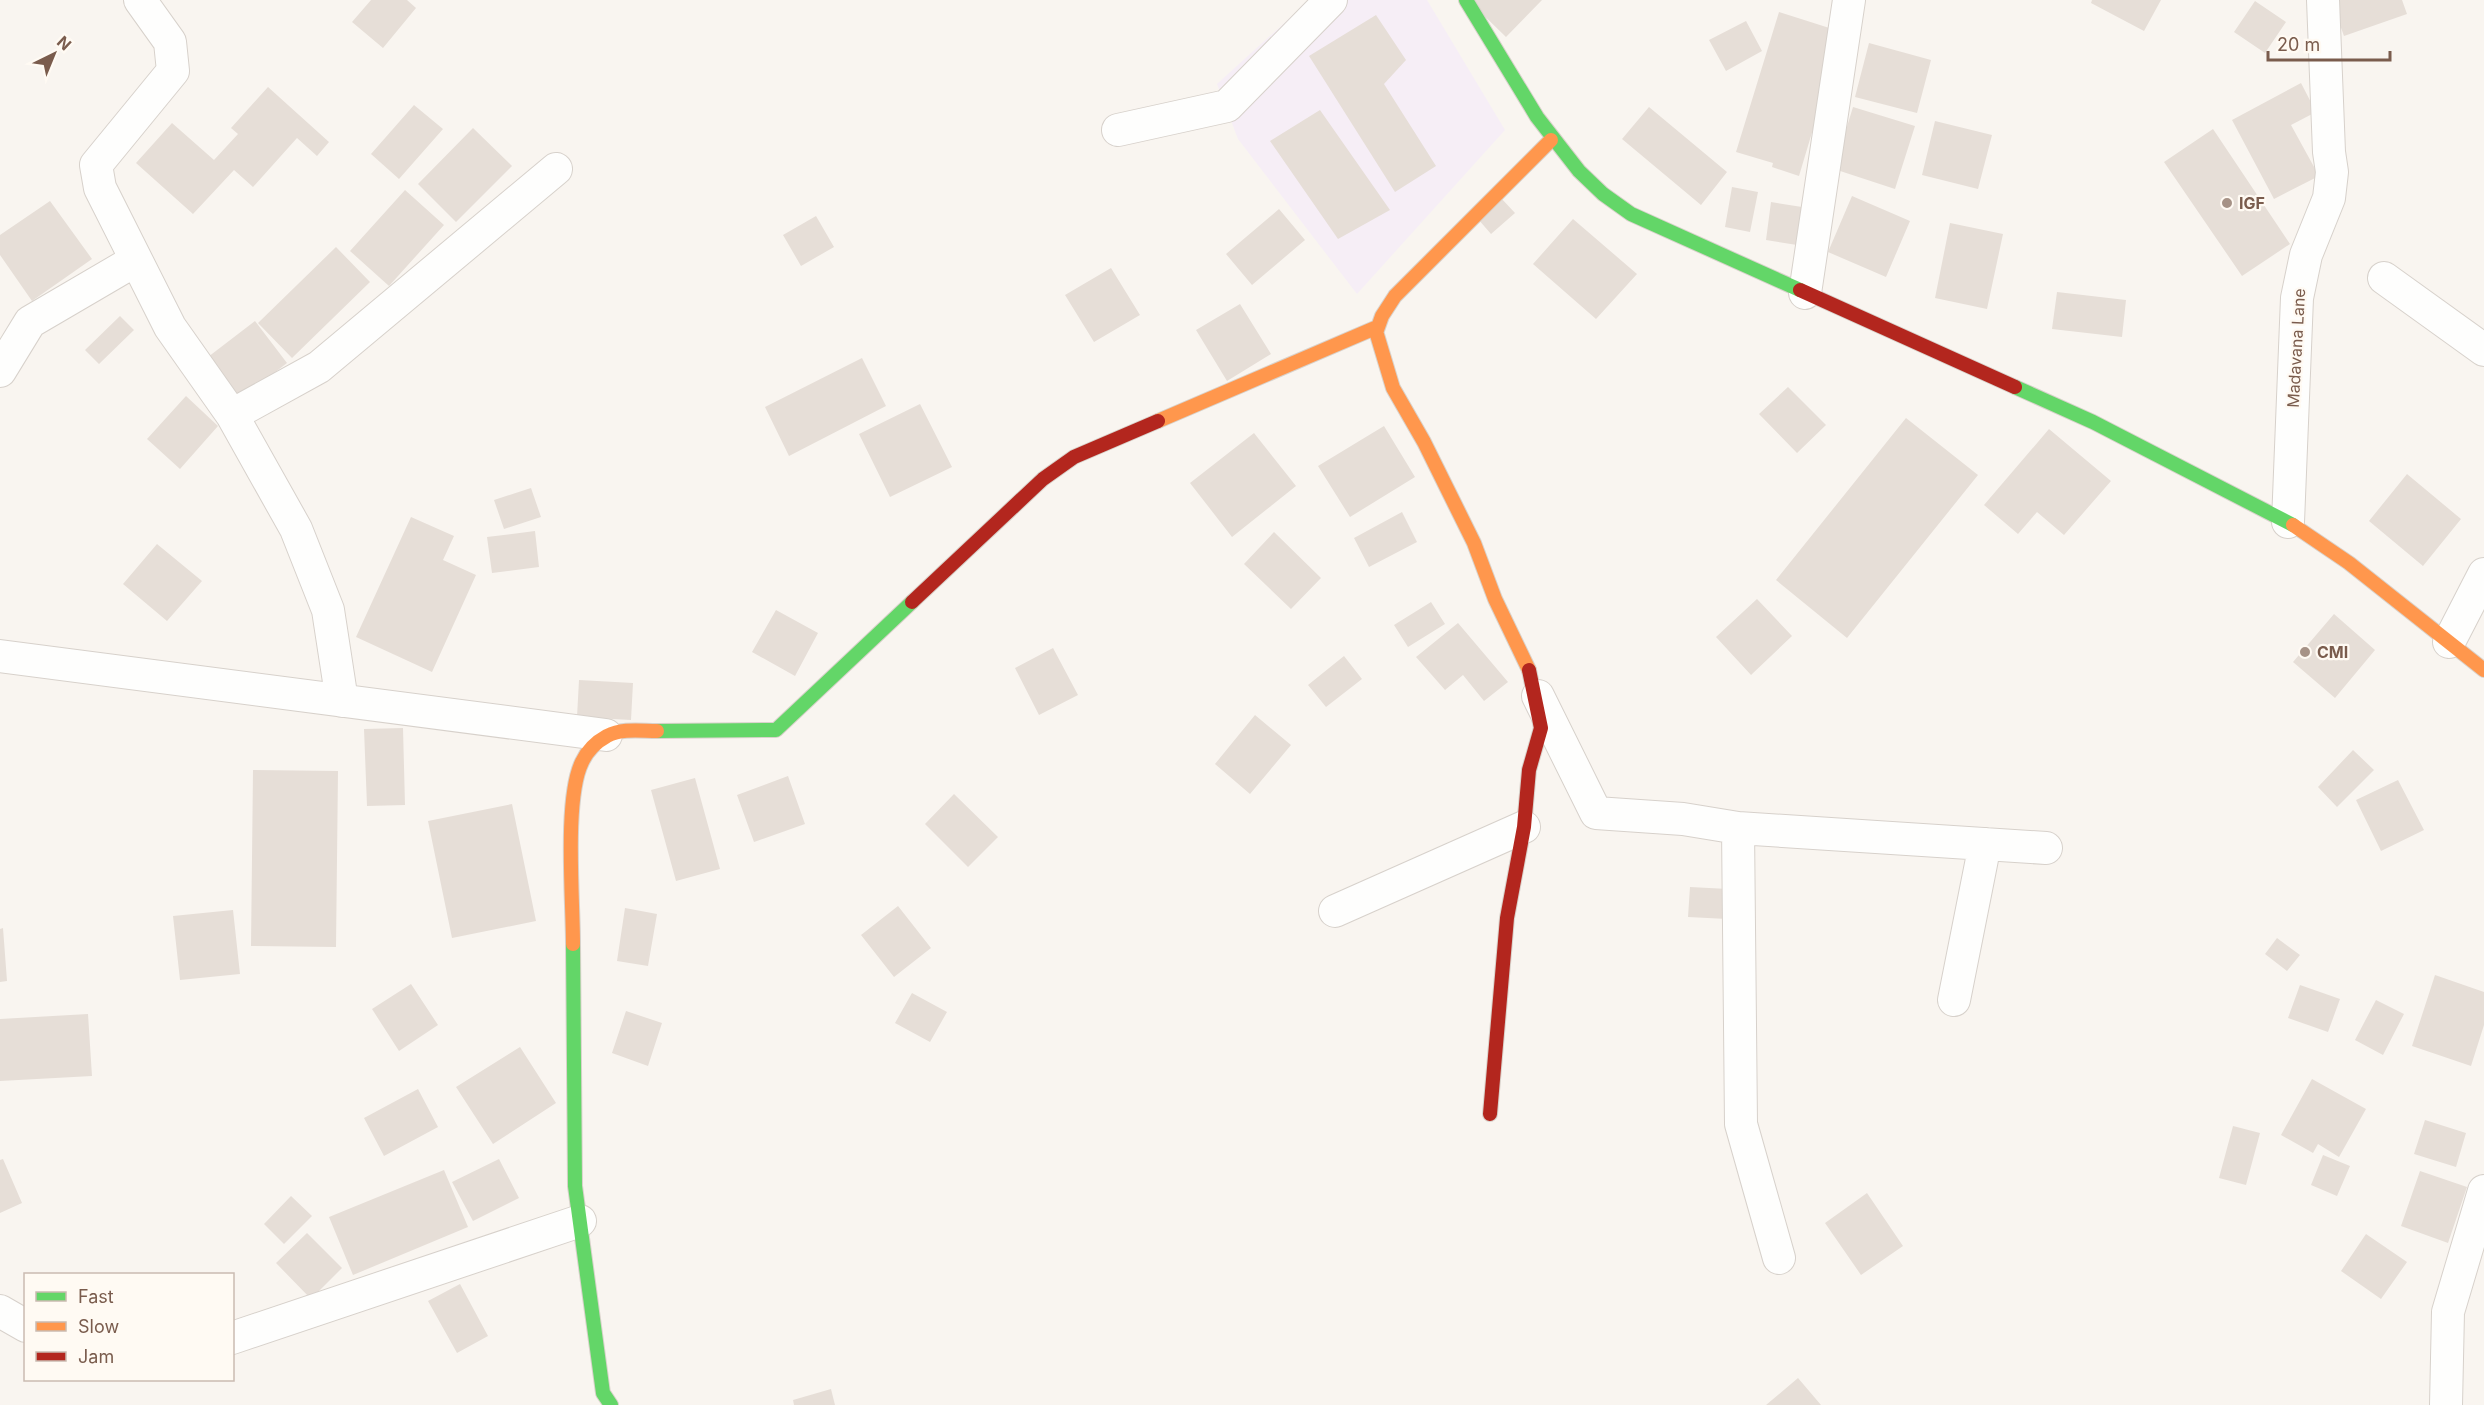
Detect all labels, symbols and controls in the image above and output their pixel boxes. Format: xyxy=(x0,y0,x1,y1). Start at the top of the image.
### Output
north arrow xyxy=(24,24,84,84)
scale bar xyxy=(2268,24,2390,62)
text: N xyxy=(53,32,76,55)
text: 20 m xyxy=(2277,34,2320,55)
place label: IGF xyxy=(2239,193,2265,213)
marker: IGF xyxy=(2220,196,2234,210)
street label: Madavana Lane xyxy=(2283,288,2309,408)
place label: CMI xyxy=(2317,642,2348,662)
marker: CMI xyxy=(2298,645,2312,659)
legend xyxy=(24,1273,234,1381)
text: Fast xyxy=(78,1286,114,1307)
text: Slow xyxy=(78,1316,119,1337)
text: Jam xyxy=(78,1346,114,1367)

